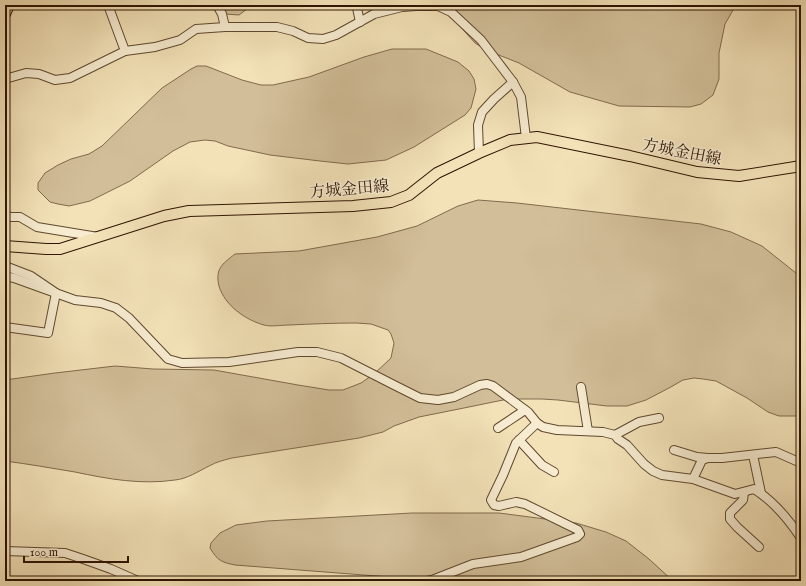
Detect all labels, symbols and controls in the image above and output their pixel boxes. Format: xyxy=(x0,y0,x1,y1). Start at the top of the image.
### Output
street label: 方城金田線 xyxy=(640,136,723,170)
street label: 方城金田線 xyxy=(308,177,390,203)
scale bar xyxy=(24,538,128,564)
text: 100 m xyxy=(30,545,58,560)

